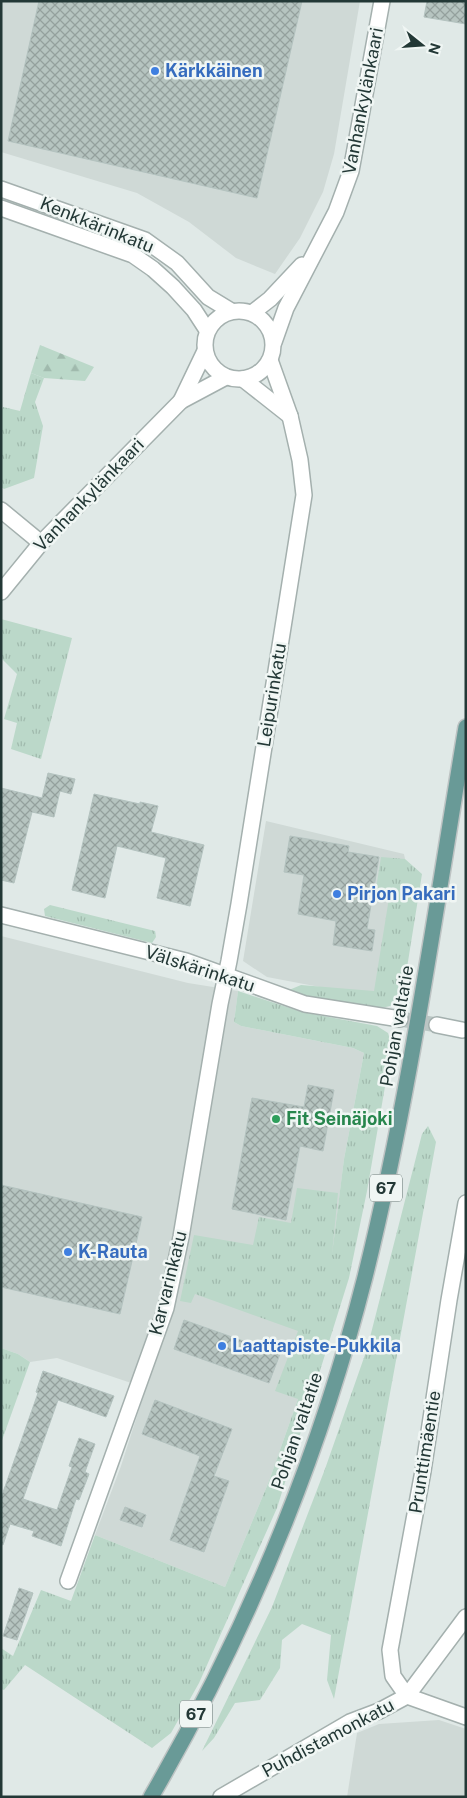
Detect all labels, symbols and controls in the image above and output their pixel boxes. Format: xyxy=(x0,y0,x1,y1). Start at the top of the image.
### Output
north arrow xyxy=(397,20,447,70)
street label: Vanhankylänkaari xyxy=(338,26,387,176)
text: N xyxy=(425,41,444,56)
place label: Kärkkäinen xyxy=(165,60,263,81)
marker: Kärkkäinen xyxy=(149,65,161,77)
street label: Kenkkärinkatu xyxy=(37,192,157,257)
street label: Vanhankylänkaari xyxy=(29,434,148,556)
street label: Leipurinkatu xyxy=(253,641,290,748)
place label: Pirjon Pakari xyxy=(347,883,456,904)
marker: Pirjon Pakari xyxy=(331,888,343,900)
street label: Välskärinkatu xyxy=(143,941,258,996)
street label: Pohjan valtatie xyxy=(375,964,418,1088)
place label: Fit Seinäjoki xyxy=(286,1108,393,1129)
marker: Fit Seinäjoki xyxy=(270,1113,282,1125)
road number: 67 xyxy=(370,1174,402,1202)
street label: Karvarinkatu xyxy=(144,1228,191,1337)
place label: K-Rauta xyxy=(78,1241,148,1262)
marker: K-Rauta xyxy=(62,1246,74,1258)
place label: Laattapiste-Pukkila xyxy=(232,1335,401,1356)
marker: Laattapiste-Pukkila xyxy=(216,1340,228,1352)
street label: Pohjan valtatie xyxy=(267,1369,326,1492)
street label: Prunttimäentie xyxy=(404,1389,445,1515)
street label: Puhdistamonkatu xyxy=(258,1694,397,1781)
road number: 67 xyxy=(180,1700,212,1728)

